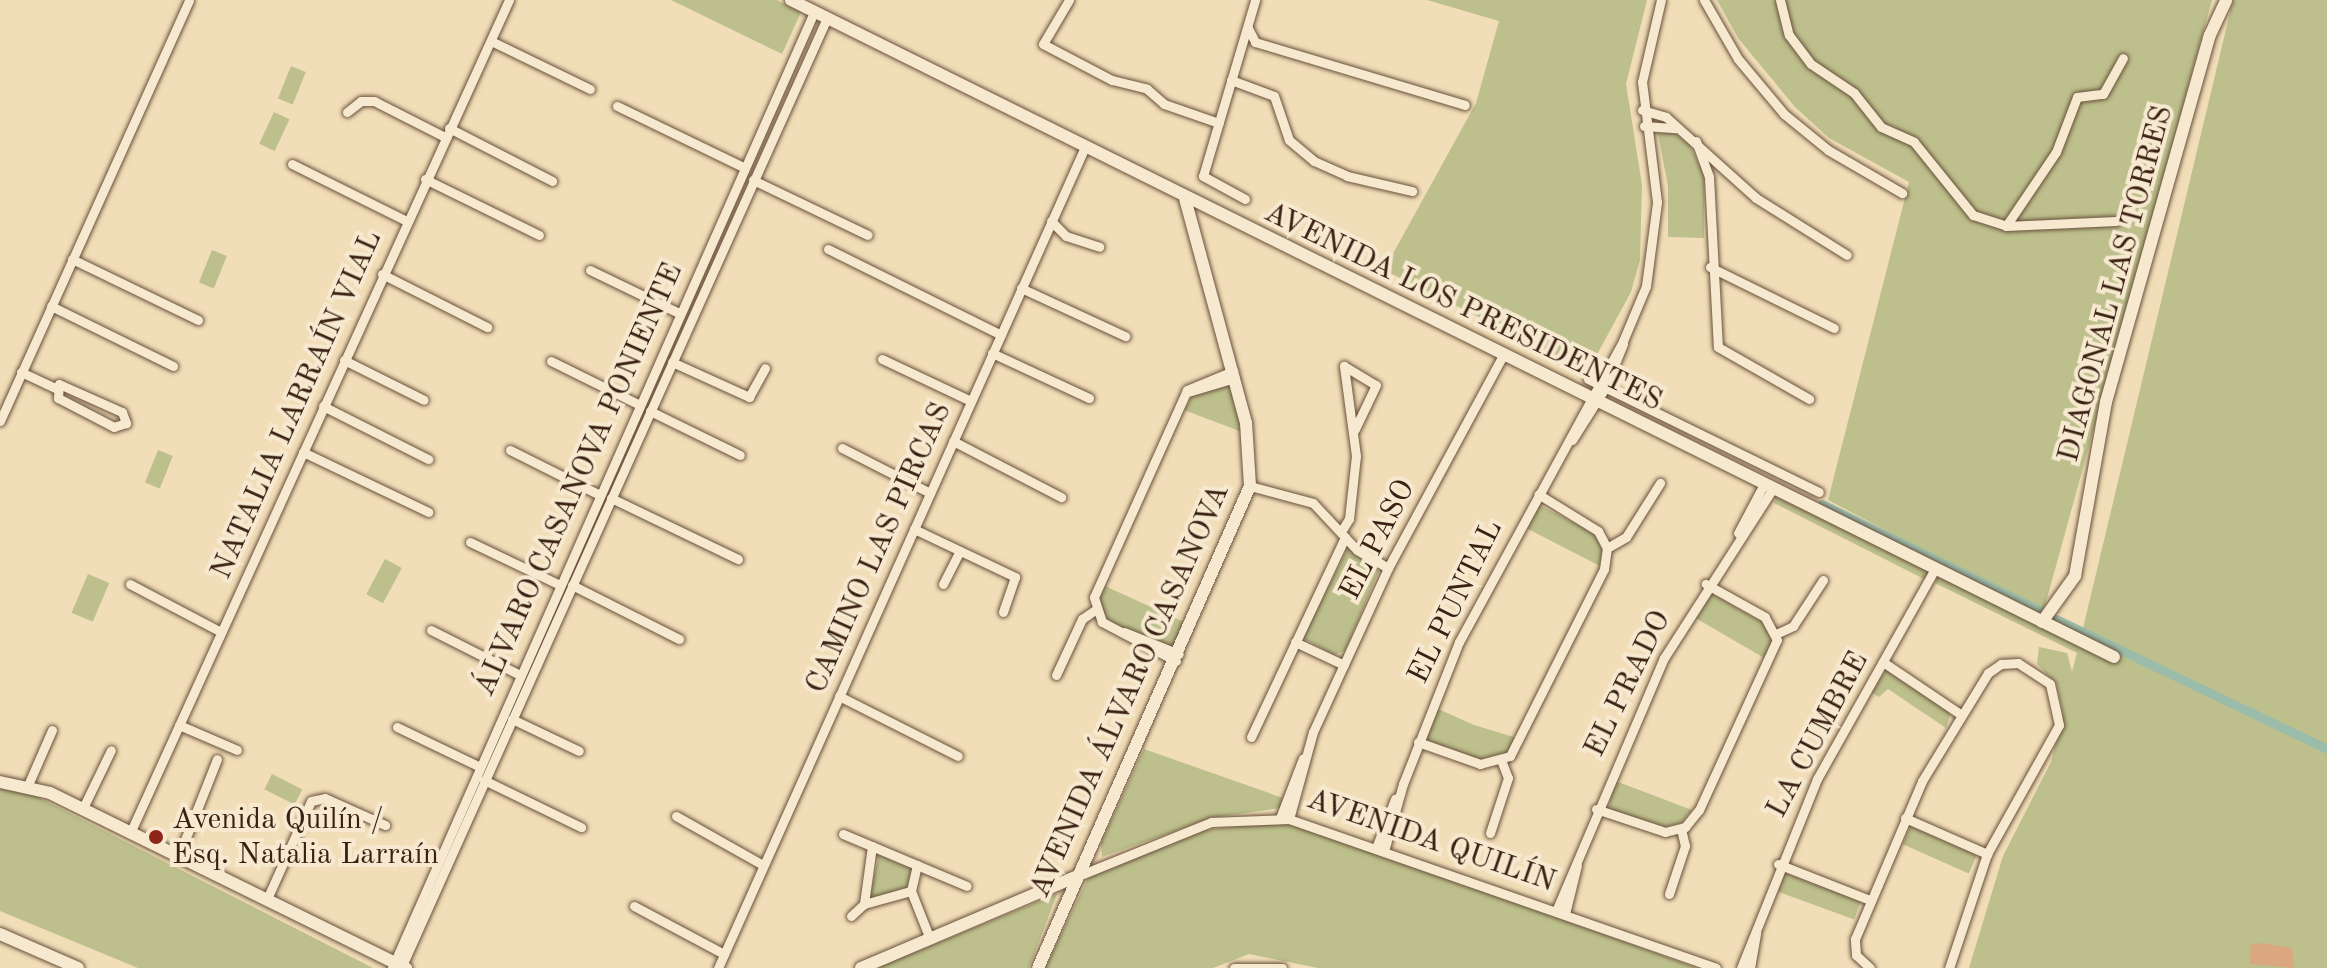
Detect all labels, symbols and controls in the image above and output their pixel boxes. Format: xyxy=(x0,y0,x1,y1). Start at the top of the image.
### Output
street label: DIAGONAL LAS TORRES xyxy=(2051,102,2181,466)
street label: AVENIDA LOS PRESIDENTES xyxy=(1258,195,1668,419)
street label: NATALIA LARRAÍN VIAL xyxy=(204,225,390,585)
street label: ÁLVARO CASANOVA PONIENTE xyxy=(467,258,691,702)
street label: CAMINO LAS PIRCAS xyxy=(799,397,959,699)
street label: EL PASO xyxy=(1332,474,1424,606)
street label: AVENIDA ÁLVARO CASANOVA xyxy=(1022,478,1238,904)
street label: EL PUNTAL xyxy=(1401,514,1511,690)
street label: EL PRADO xyxy=(1577,605,1679,763)
street label: LA CUMBRE xyxy=(1759,646,1877,824)
street label: AVENIDA QUILÍN xyxy=(1302,782,1560,900)
place label: Avenida Quilín / Esq. Natalia Larraín xyxy=(172,802,439,872)
marker: Avenida Quilín / Esq. Natalia Larraín xyxy=(147,828,165,846)

